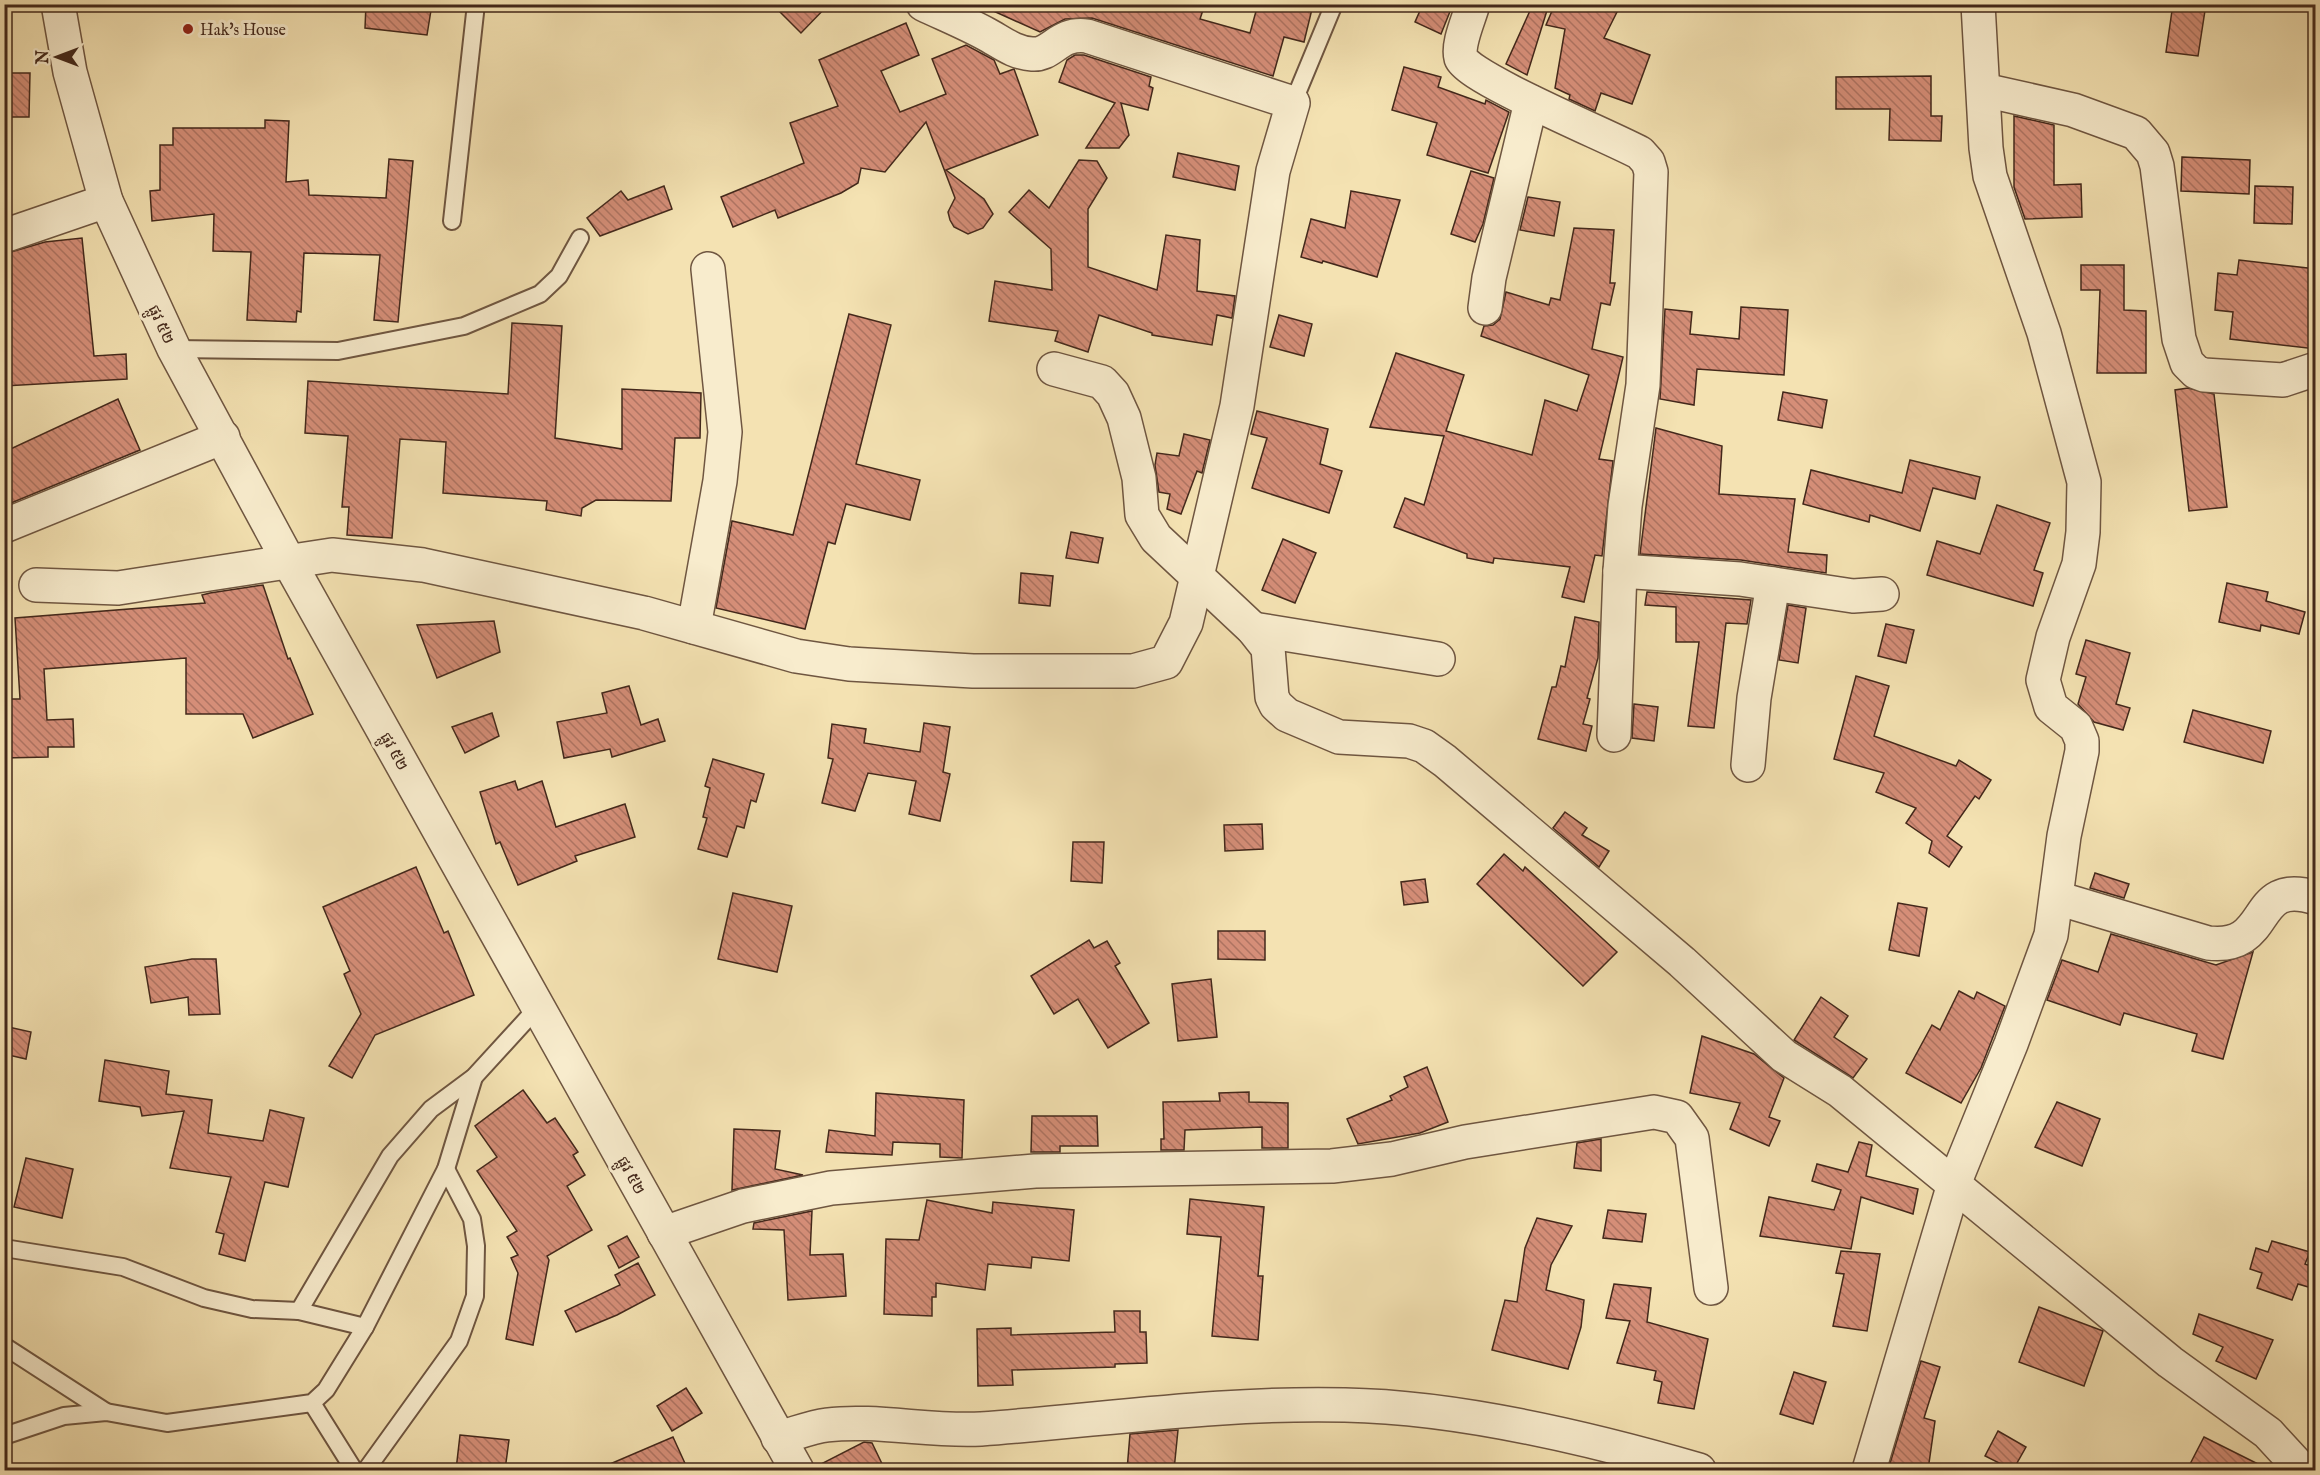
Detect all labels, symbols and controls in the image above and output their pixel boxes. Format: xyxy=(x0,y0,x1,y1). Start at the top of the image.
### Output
place label: Hak's House xyxy=(200,21,286,41)
marker: Hak's House xyxy=(181,22,195,36)
north arrow xyxy=(27,27,87,87)
text: N xyxy=(34,50,54,65)
street label: ផ្លូវ ៥២ xyxy=(140,302,178,349)
street label: ផ្លូវ ៥២ xyxy=(372,729,412,776)
street label: ផ្លូវ ៥២ xyxy=(609,1153,649,1200)

